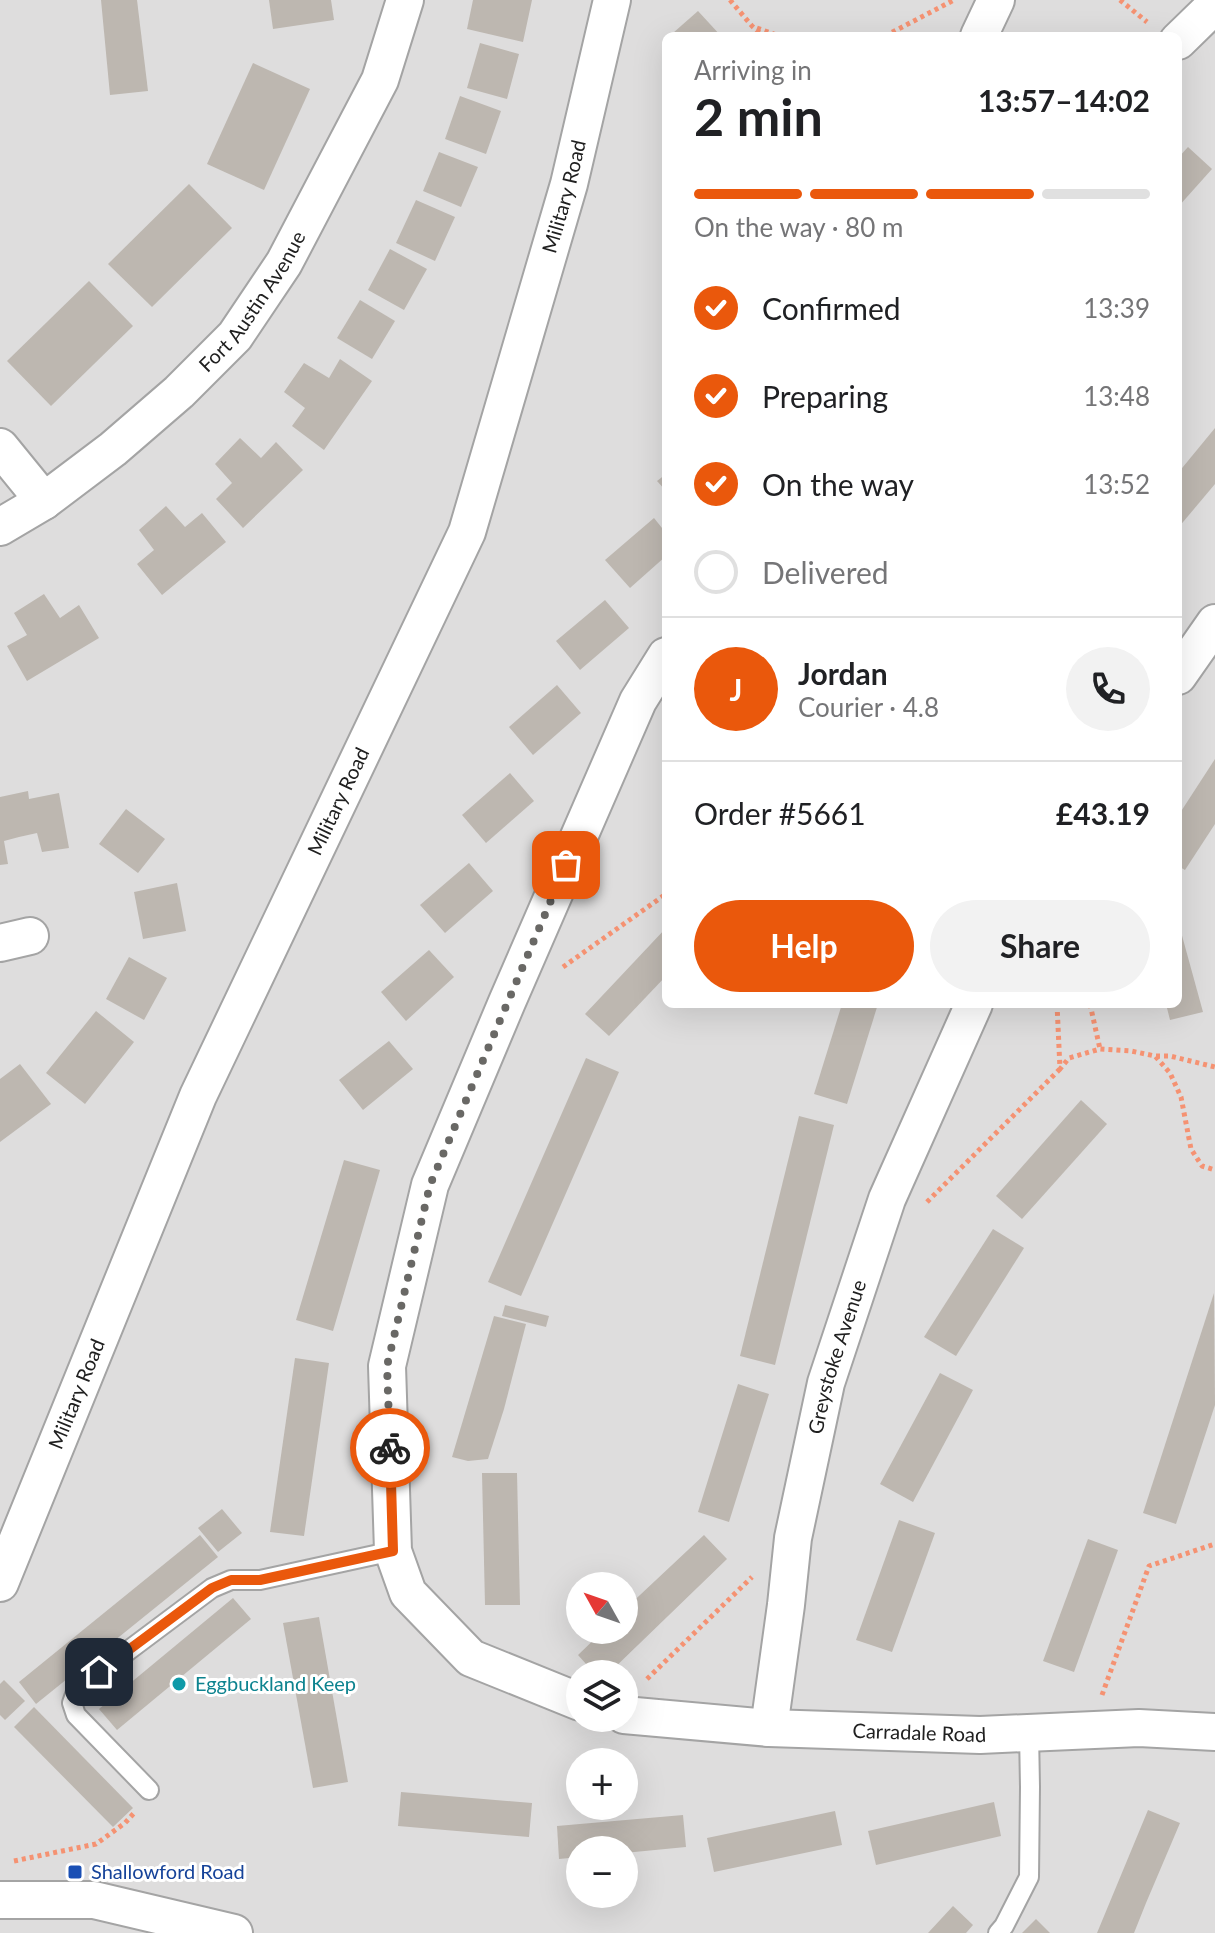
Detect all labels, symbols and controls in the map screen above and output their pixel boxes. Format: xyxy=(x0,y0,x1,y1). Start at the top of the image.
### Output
text: Arriving in xyxy=(694,54,812,86)
text: 13:57–14:02 xyxy=(978,82,1150,118)
text: 2 min xyxy=(694,85,823,147)
street label: Military Road xyxy=(536,137,590,256)
text: On the way · 80 m xyxy=(694,211,903,243)
street label: Fort Austin Avenue xyxy=(193,227,310,376)
icon: check xyxy=(694,286,738,330)
text: Confirmed xyxy=(762,290,901,326)
text: 13:39 xyxy=(1083,292,1150,324)
icon: check xyxy=(694,374,738,418)
text: Preparing xyxy=(762,378,888,414)
text: 13:48 xyxy=(1083,380,1150,412)
icon: check xyxy=(694,462,738,506)
text: On the way xyxy=(762,466,914,502)
text: 13:52 xyxy=(1083,468,1150,500)
text: Delivered xyxy=(762,554,889,590)
button: phone xyxy=(1066,647,1150,731)
text: Jordan xyxy=(798,655,888,691)
text: J xyxy=(730,671,742,707)
text: Courier · 4.8 xyxy=(798,691,939,723)
street label: Military Road xyxy=(302,743,373,859)
text: Order #5661 xyxy=(694,795,866,831)
text: £43.19 xyxy=(1056,795,1150,831)
pin xyxy=(532,831,600,899)
icon: bag xyxy=(544,843,588,887)
button: Help xyxy=(694,900,914,992)
button: Share xyxy=(930,900,1150,992)
street label: Greystoke Avenue xyxy=(802,1277,870,1436)
street label: Military Road xyxy=(43,1335,109,1452)
courier xyxy=(350,1408,430,1488)
icon: bike xyxy=(368,1426,412,1470)
north arrow xyxy=(566,1572,638,1644)
map controls xyxy=(566,1572,638,1908)
pin xyxy=(65,1638,133,1706)
icon: home xyxy=(77,1650,121,1694)
button: layers xyxy=(566,1660,638,1732)
place label: Eggbuckland Keep xyxy=(195,1671,356,1695)
marker: Eggbuckland Keep xyxy=(170,1675,188,1693)
street label: Carradale Road xyxy=(852,1718,987,1746)
button: + xyxy=(566,1748,638,1820)
button: − xyxy=(566,1836,638,1908)
place label: Shallowford Road xyxy=(91,1859,245,1883)
marker: Shallowford Road xyxy=(66,1863,84,1881)

